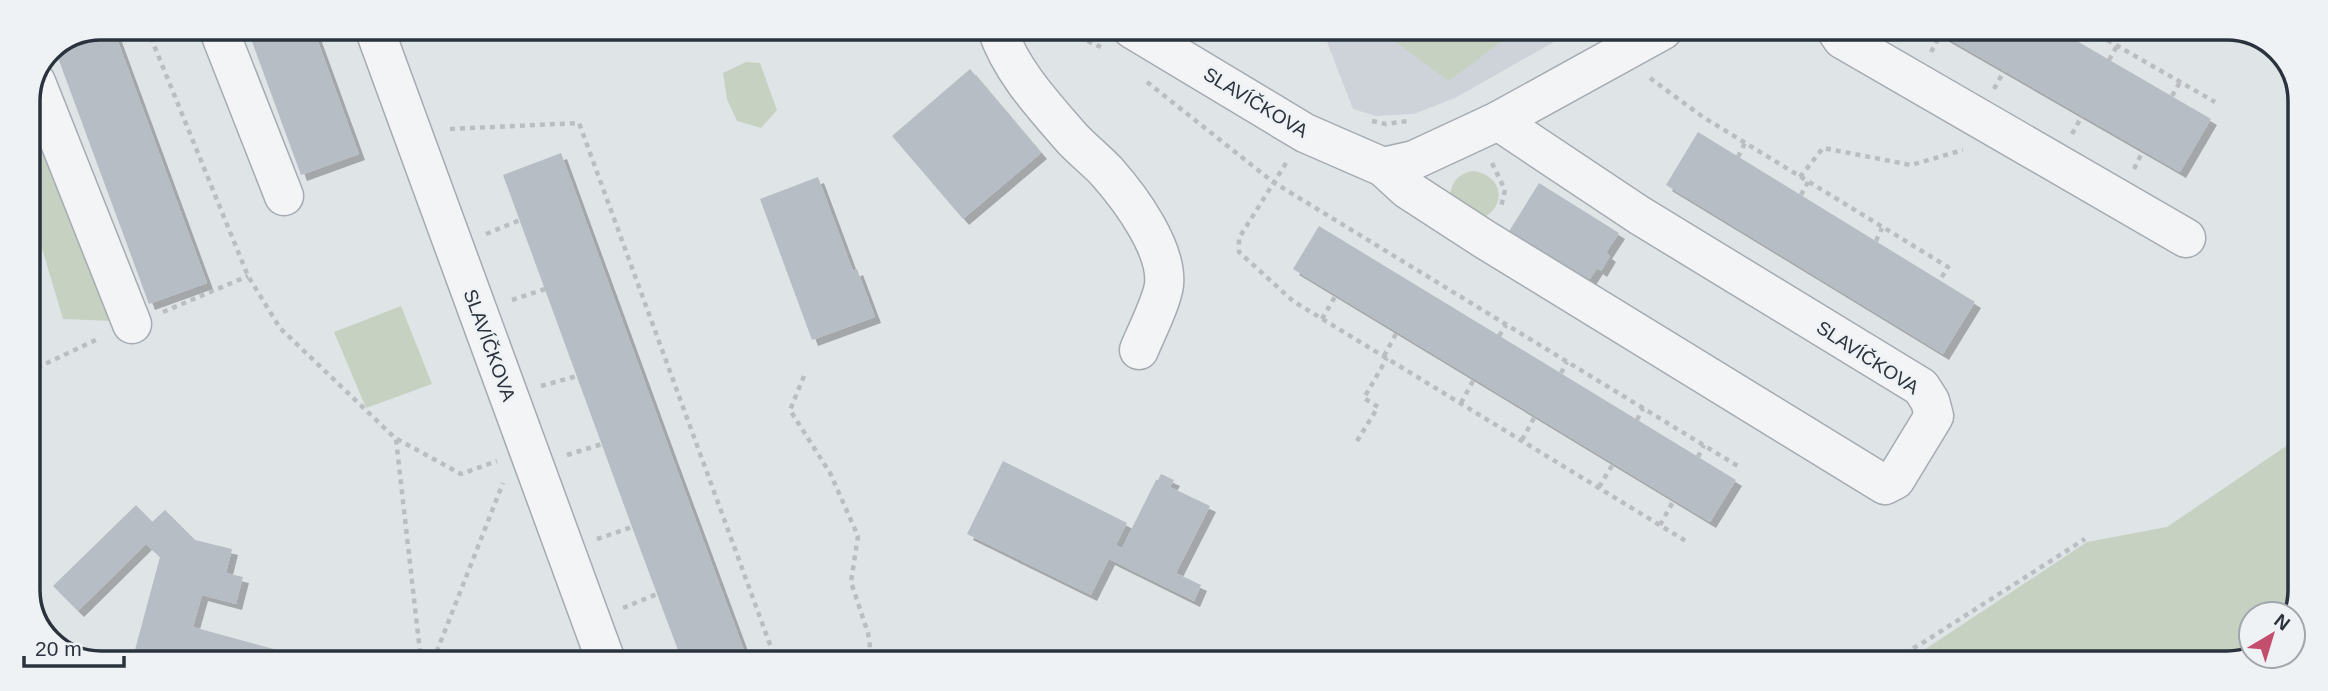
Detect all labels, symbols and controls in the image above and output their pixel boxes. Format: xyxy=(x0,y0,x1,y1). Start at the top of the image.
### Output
street label: SLAVÍČKOVA xyxy=(1200,63,1312,142)
street label: SLAVÍČKOVA xyxy=(460,286,520,404)
street label: SLAVÍČKOVA xyxy=(1813,317,1923,398)
north arrow xyxy=(2237,600,2307,670)
text: N xyxy=(2270,609,2294,634)
scale bar xyxy=(24,624,124,668)
text: 20 m xyxy=(35,637,82,660)

